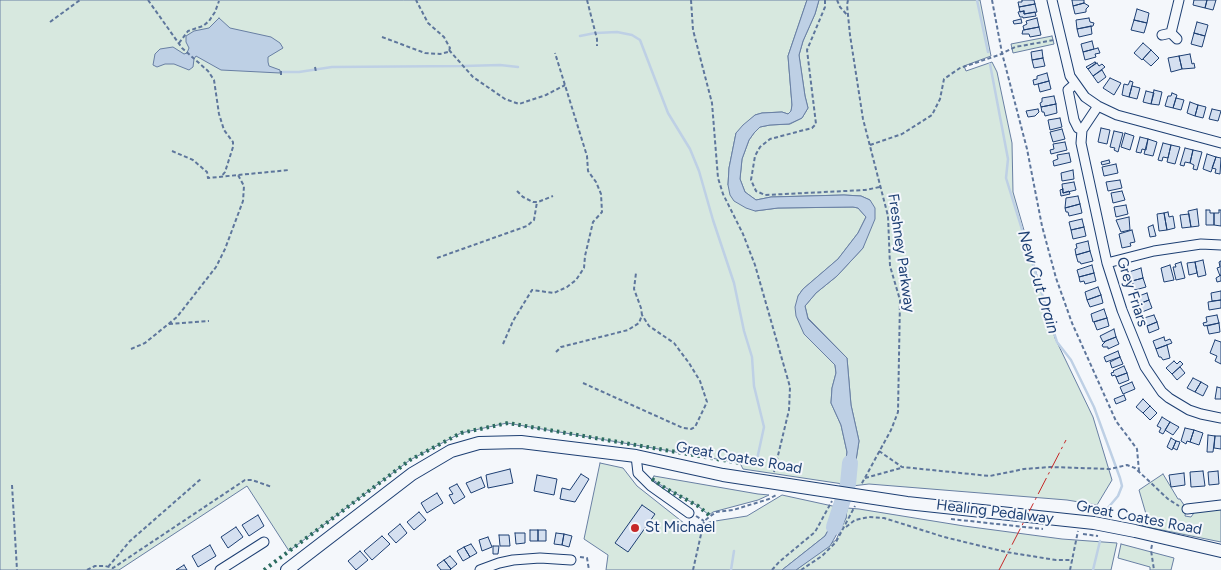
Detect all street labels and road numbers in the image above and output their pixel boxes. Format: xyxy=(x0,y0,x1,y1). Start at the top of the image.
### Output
street label: Freshney Parkway xyxy=(884,192,918,314)
street label: Grey Friars xyxy=(1112,255,1152,329)
street label: Great Coates Road xyxy=(674,438,804,478)
street label: Healing Pedalway xyxy=(935,496,1055,528)
street label: Great Coates Road xyxy=(1075,497,1203,539)

